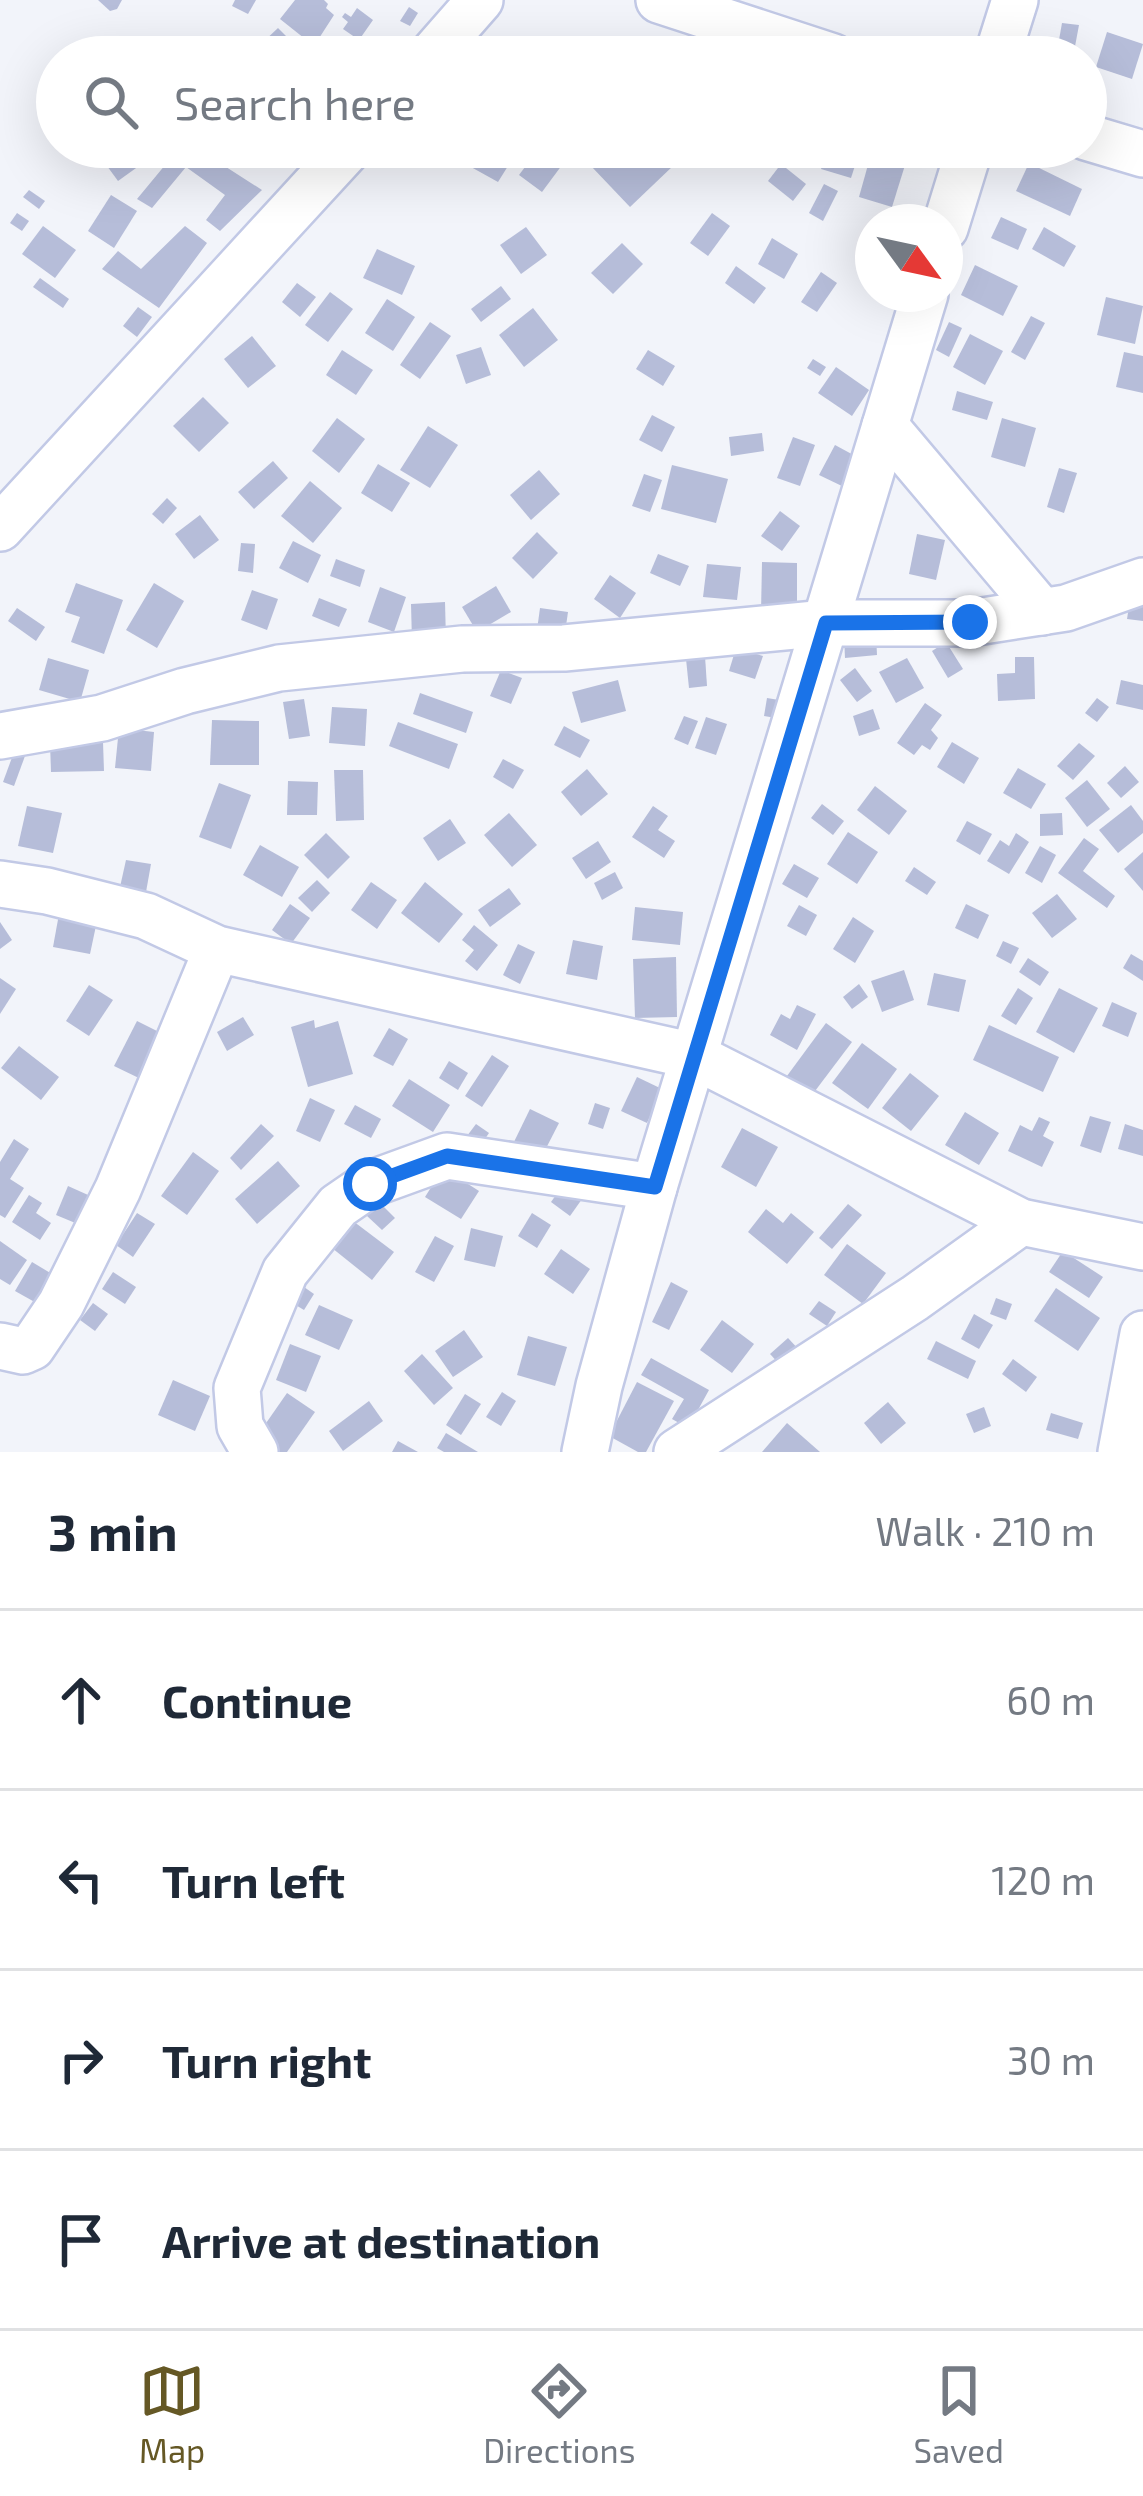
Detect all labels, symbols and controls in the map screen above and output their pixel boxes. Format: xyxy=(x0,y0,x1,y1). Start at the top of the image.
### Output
search box xyxy=(36,36,1107,168)
icon: search xyxy=(78,69,144,135)
text: Search here xyxy=(174,75,416,129)
north arrow xyxy=(855,204,963,312)
route end xyxy=(943,595,997,649)
route start xyxy=(343,1157,397,1211)
text: 3 min xyxy=(48,1500,178,1561)
text: Walk · 210 m xyxy=(876,1507,1095,1554)
icon: ahead xyxy=(48,1667,114,1733)
text: Continue xyxy=(162,1673,352,1727)
text: 60 m xyxy=(1006,1676,1095,1723)
icon: left xyxy=(48,1847,114,1913)
text: Turn left xyxy=(162,1853,345,1907)
text: 120 m xyxy=(991,1856,1095,1903)
icon: right xyxy=(48,2027,114,2093)
text: Turn right xyxy=(162,2033,371,2087)
text: 30 m xyxy=(1007,2036,1095,2083)
icon: arrive xyxy=(48,2207,114,2273)
text: Arrive at destination xyxy=(162,2213,600,2267)
tab: Map xyxy=(139,2358,205,2470)
tab: Directions xyxy=(483,2358,635,2470)
tab: Saved xyxy=(913,2358,1004,2470)

